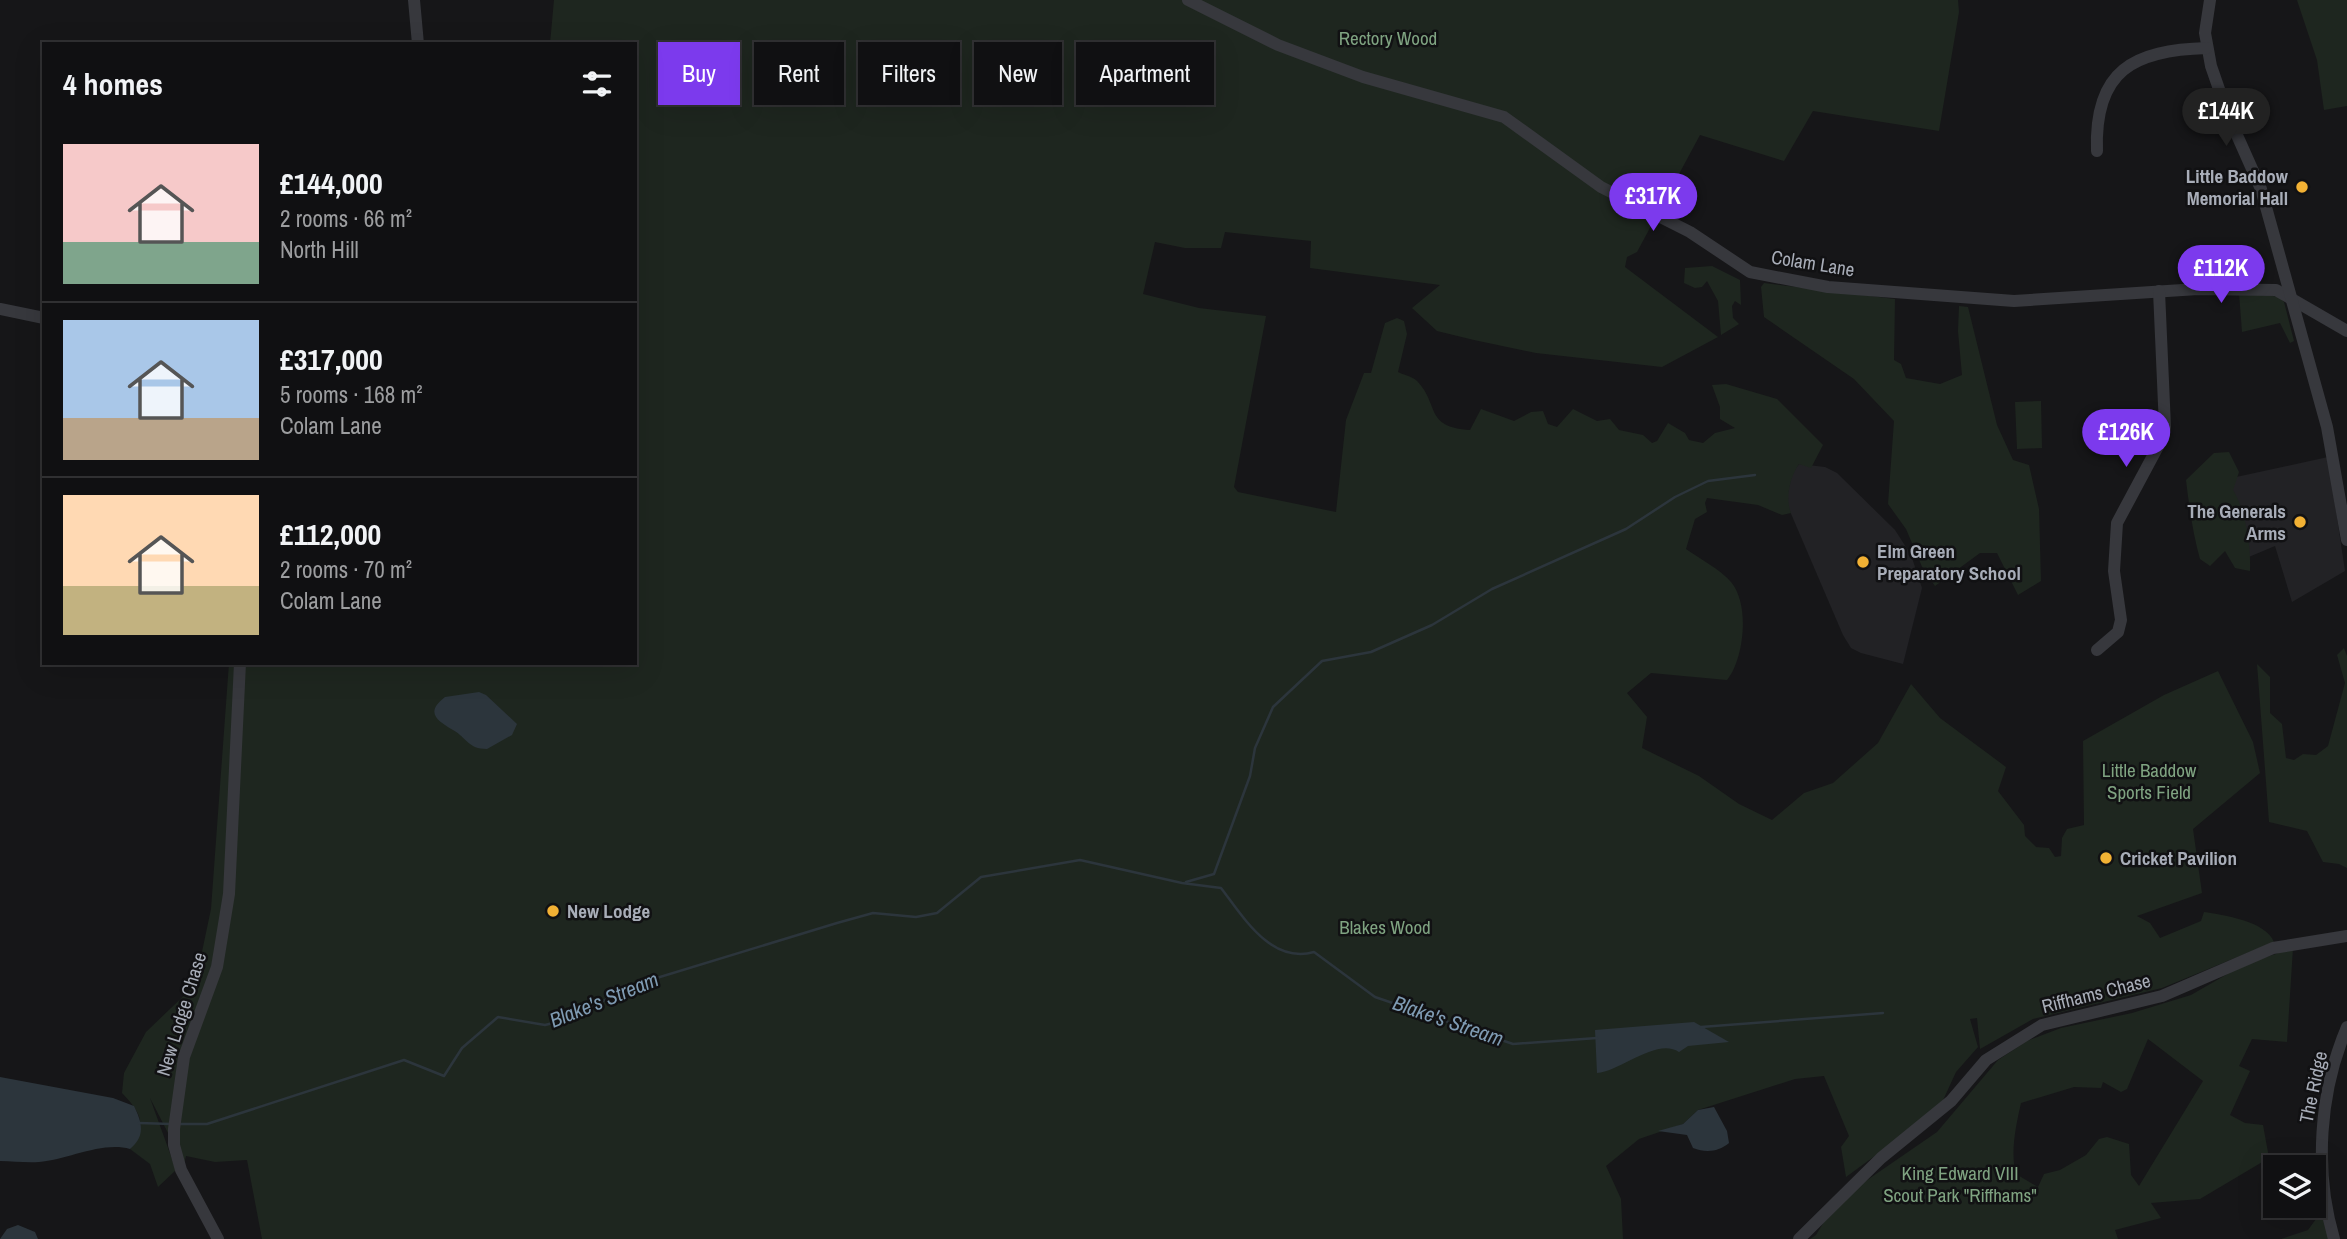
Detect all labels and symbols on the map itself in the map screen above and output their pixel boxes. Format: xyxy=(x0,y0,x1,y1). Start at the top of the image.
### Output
park label: Rectory Wood xyxy=(1339,25,1437,51)
pin: £144K xyxy=(2177,88,2275,148)
place label: Little Baddow Memorial Hall xyxy=(2186,163,2289,211)
pin: £317K xyxy=(1604,174,1702,233)
marker: Little Baddow Memorial Hall xyxy=(2294,179,2310,195)
street label: Colam Lane xyxy=(1769,244,1857,282)
pin: £112K xyxy=(2172,246,2270,305)
pin: £126K xyxy=(2077,410,2175,469)
place label: The Generals Arms xyxy=(2187,498,2286,546)
marker: The Generals Arms xyxy=(2292,514,2308,530)
place label: Elm Green Preparatory School xyxy=(1877,538,2021,586)
marker: Elm Green Preparatory School xyxy=(1855,554,1871,570)
park label: Little Baddow Sports Field xyxy=(2102,757,2197,805)
place label: Cricket Pavilion xyxy=(2120,845,2237,871)
marker: Cricket Pavilion xyxy=(2098,850,2114,866)
place label: New Lodge xyxy=(567,898,650,924)
marker: New Lodge xyxy=(545,903,561,919)
park label: Blakes Wood xyxy=(1339,914,1431,940)
street label: New Lodge Chase xyxy=(150,949,212,1079)
water label: Blake's Stream xyxy=(545,964,663,1035)
street label: Riffhams Chase xyxy=(2039,967,2153,1019)
water label: Blake's Stream xyxy=(1389,988,1507,1053)
street label: The Ridge xyxy=(2293,1049,2333,1125)
park label: King Edward VIII Scout Park "Riffhams" xyxy=(1883,1160,2037,1208)

